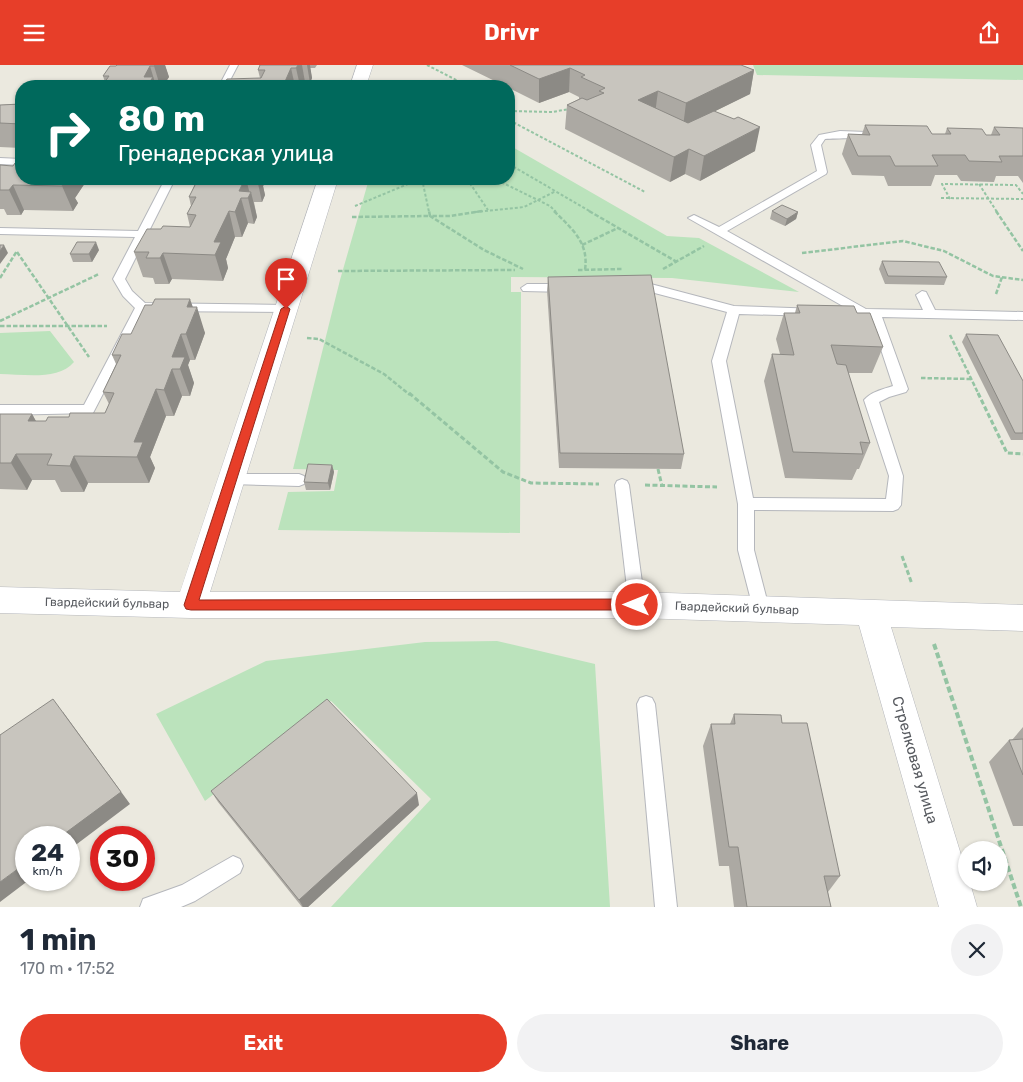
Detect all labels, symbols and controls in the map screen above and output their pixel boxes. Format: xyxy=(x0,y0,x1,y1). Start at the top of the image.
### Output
icon: menu xyxy=(20,19,48,47)
text: Drivr xyxy=(484,19,539,46)
icon: share xyxy=(975,19,1003,47)
text: 80 m xyxy=(118,98,205,140)
icon: right xyxy=(35,100,100,165)
text: Гренадерская улица xyxy=(118,140,334,167)
pin xyxy=(265,258,307,309)
icon: arrive xyxy=(272,265,300,293)
position arrow xyxy=(610,578,662,630)
street label: Гвардейский бульвар xyxy=(45,595,169,611)
street label: Гвардейский бульвар xyxy=(675,599,799,617)
street label: Стрелковая улица xyxy=(888,694,942,826)
speed limit sign: 30 xyxy=(90,826,155,891)
text: 24 xyxy=(31,838,64,867)
map controls xyxy=(958,841,1008,891)
button: sound xyxy=(958,841,1008,891)
text: km/h xyxy=(33,864,62,878)
text: 1 min xyxy=(20,922,97,958)
button: close xyxy=(951,924,1003,976)
text: 170 m · 17:52 xyxy=(20,959,115,978)
button: Exit xyxy=(20,1014,507,1072)
button: Share xyxy=(517,1014,1003,1072)

